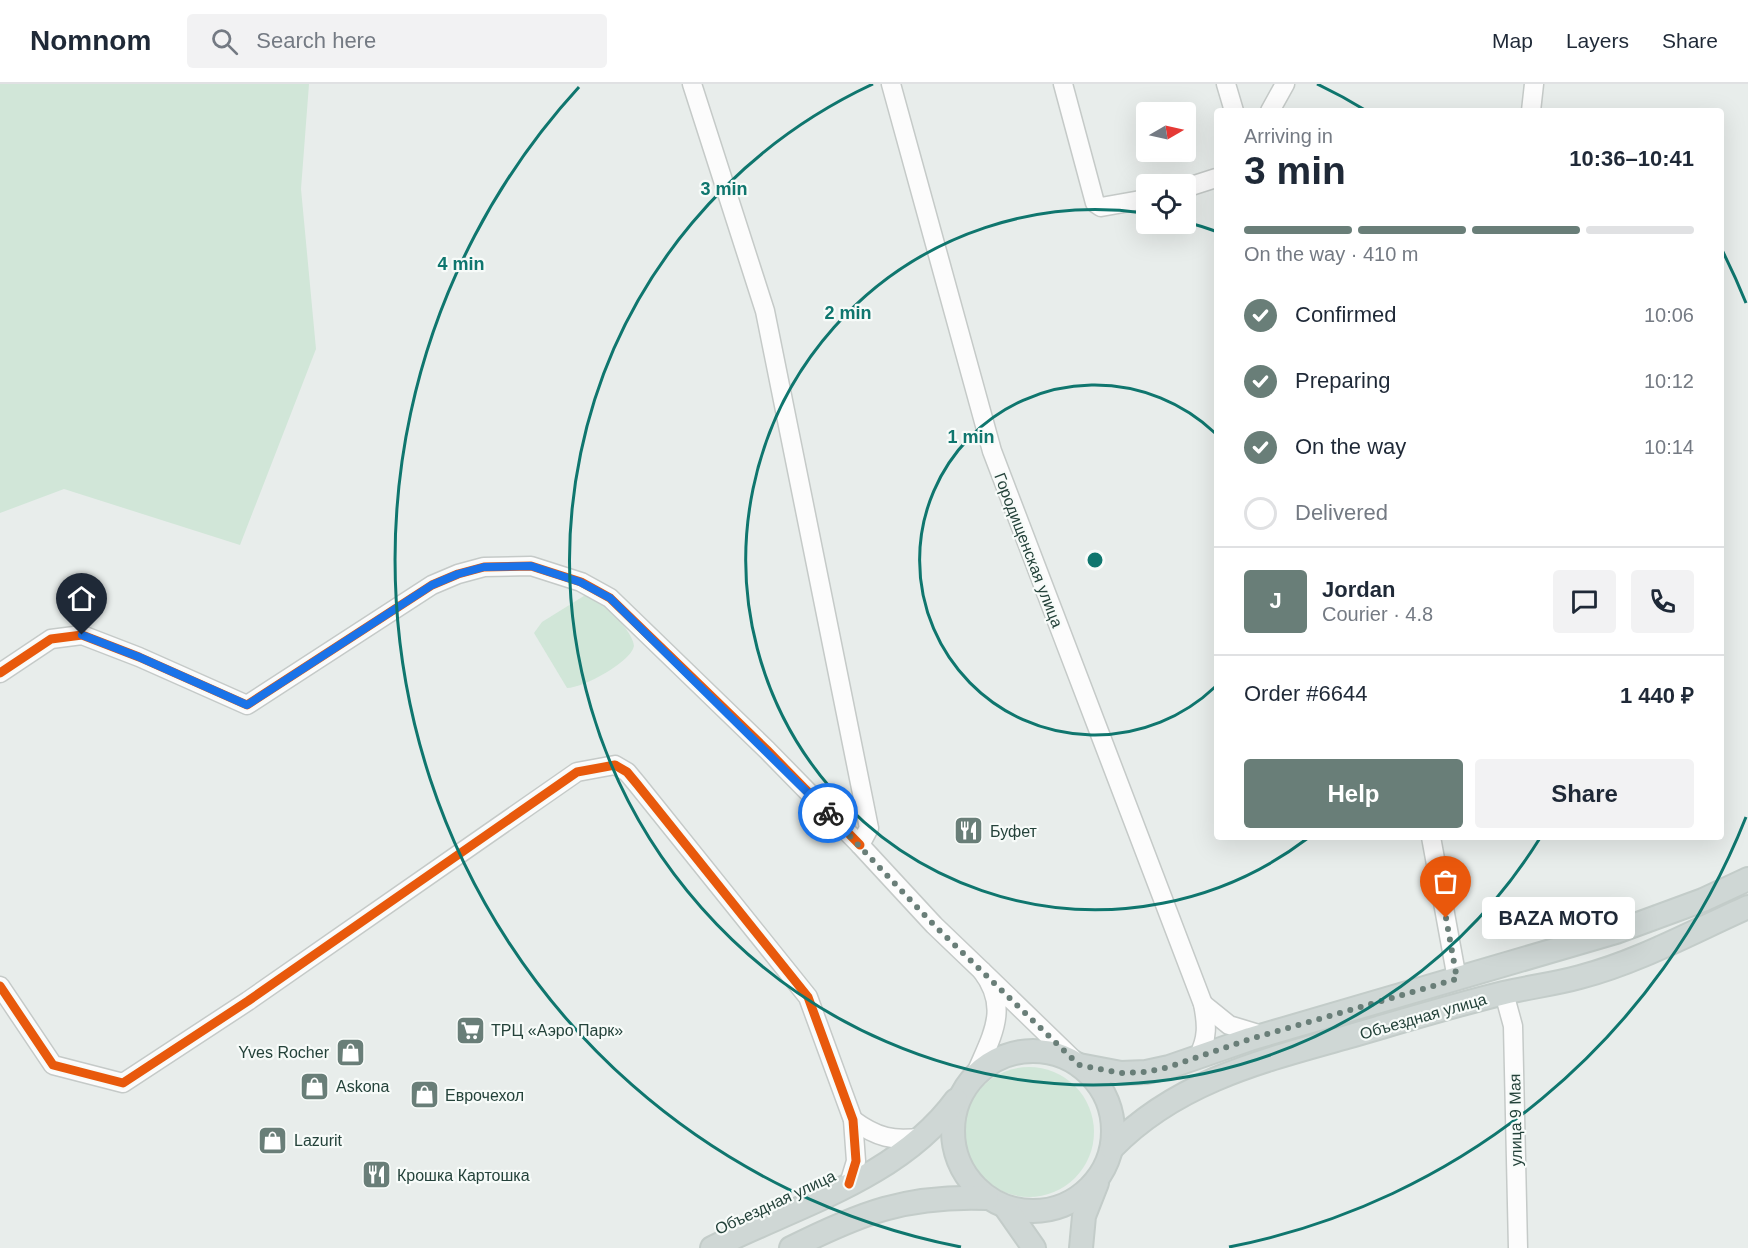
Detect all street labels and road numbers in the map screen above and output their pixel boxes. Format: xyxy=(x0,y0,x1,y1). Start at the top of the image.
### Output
street label: Городищенская улица xyxy=(991,470,1066,630)
street label: Объездная улица xyxy=(1358,990,1488,1043)
street label: улица 9 Мая xyxy=(1506,1073,1525,1167)
street label: Объездная улица xyxy=(712,1167,838,1238)

